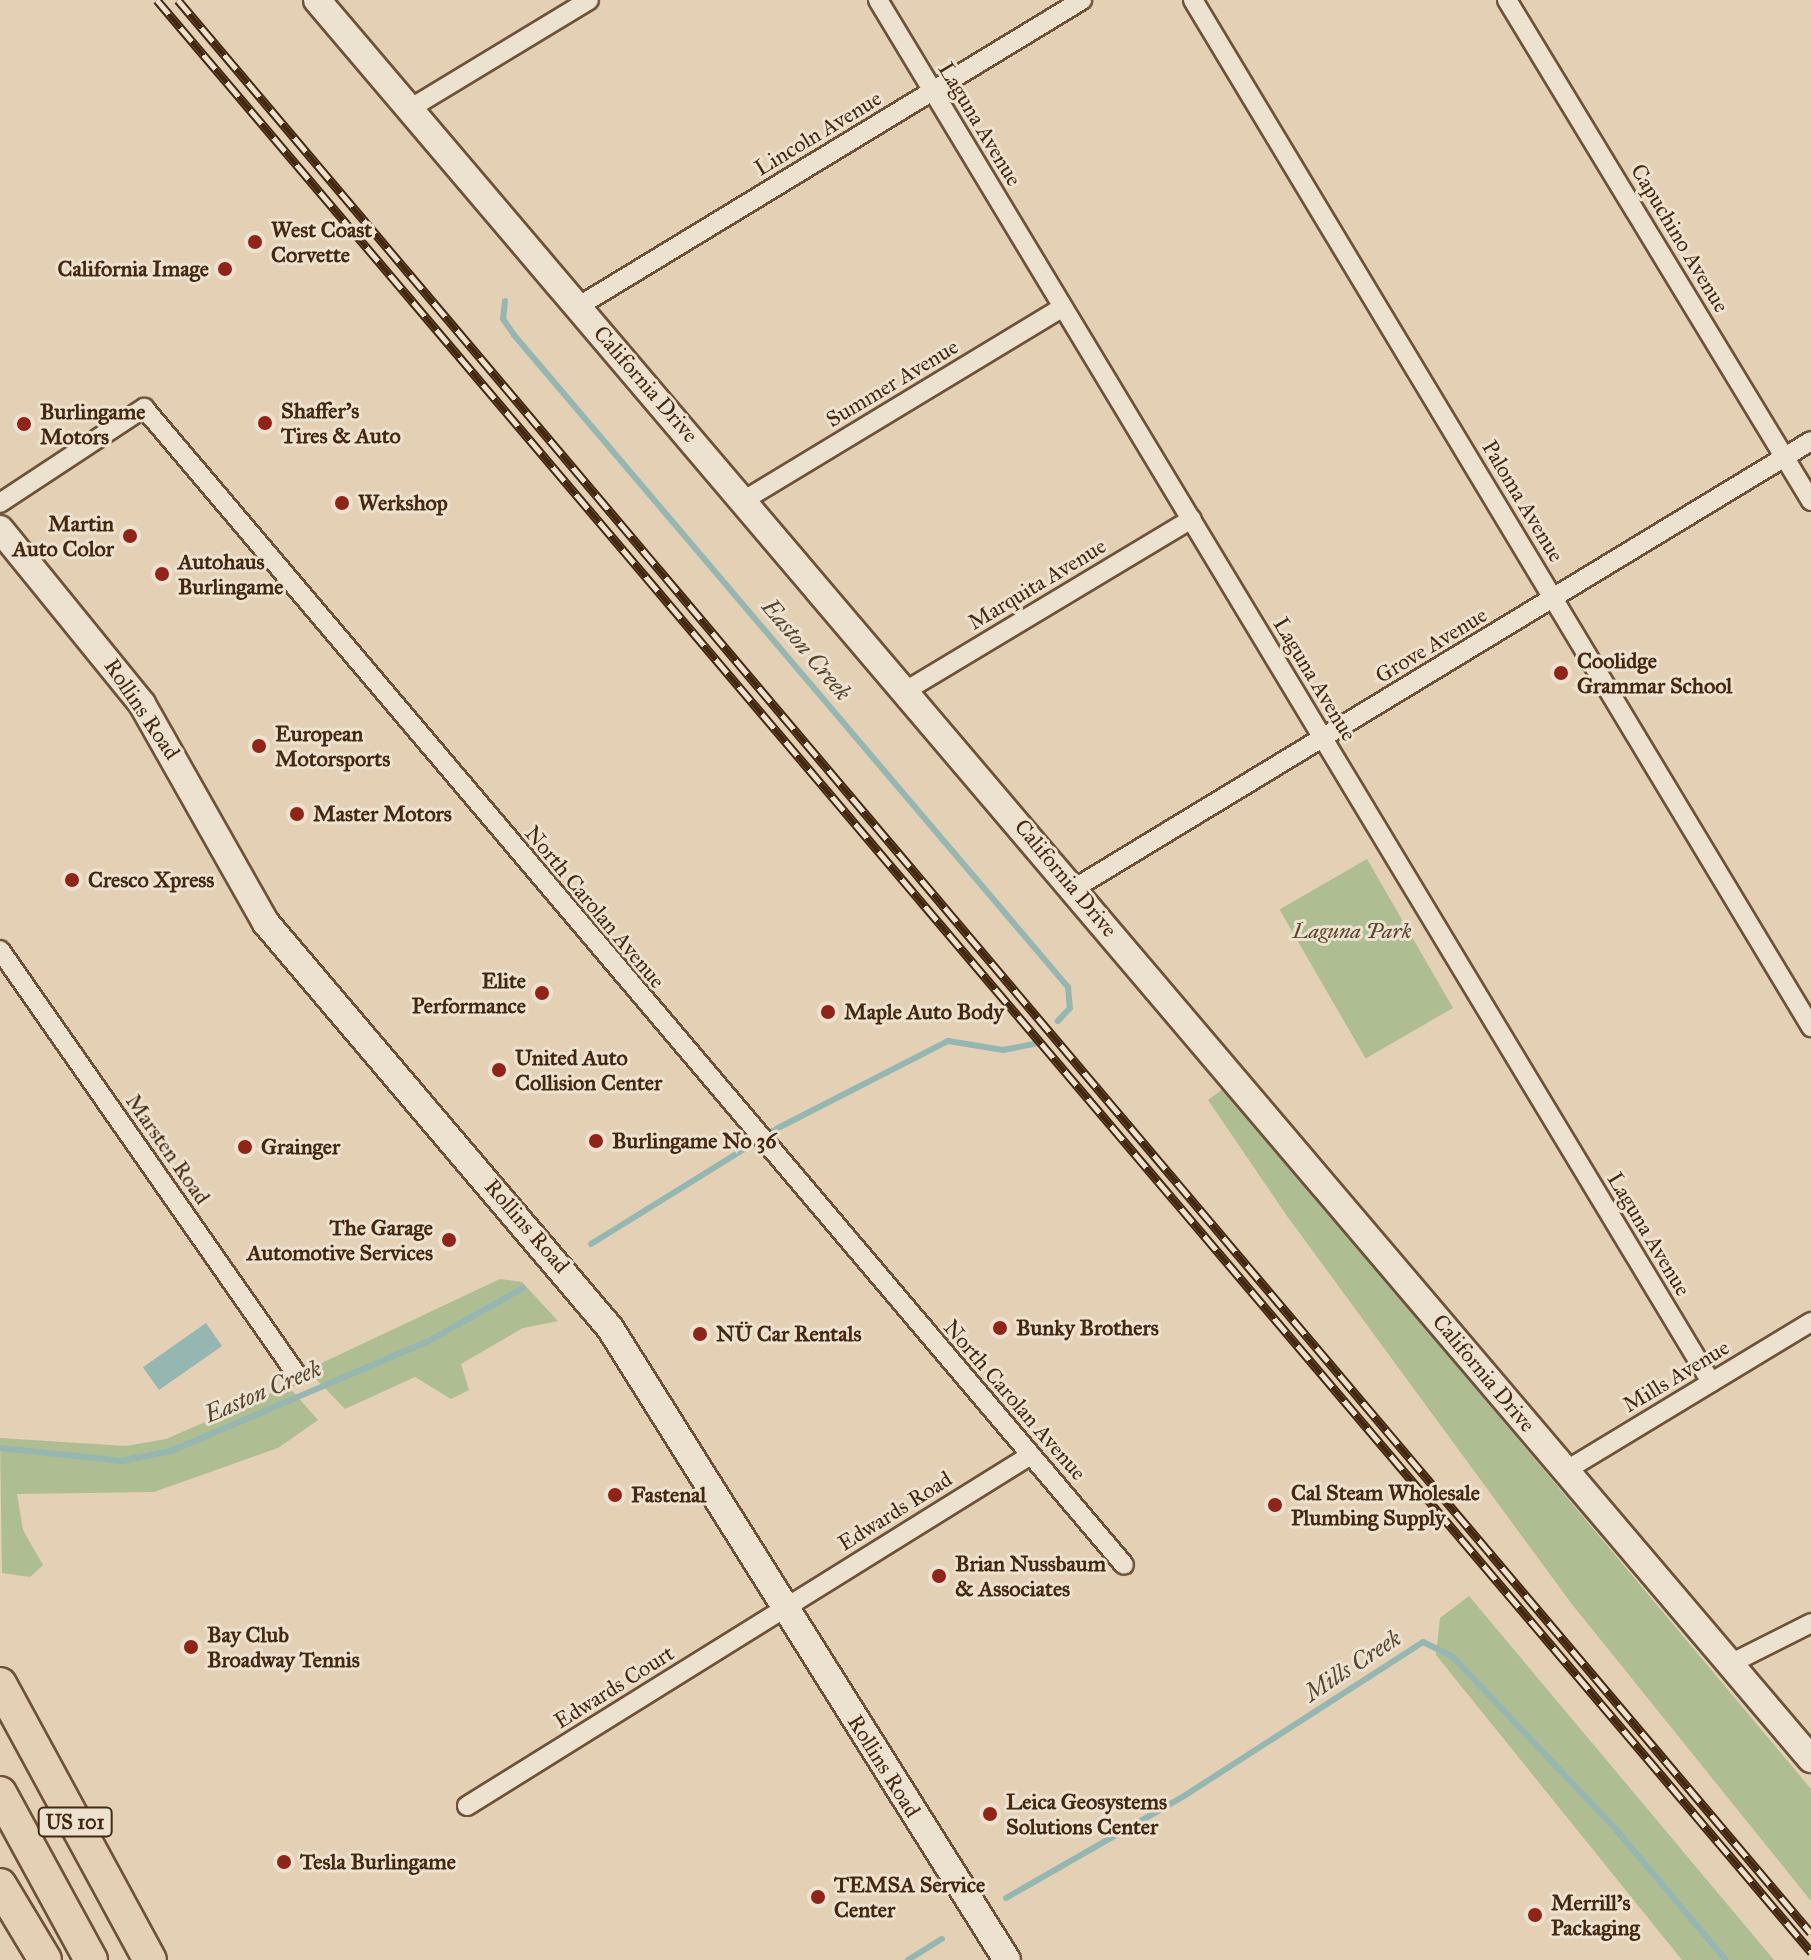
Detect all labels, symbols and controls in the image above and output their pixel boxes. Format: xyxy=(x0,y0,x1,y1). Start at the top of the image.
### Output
street label: Laguna Avenue xyxy=(933,57,1027,191)
street label: Lincoln Avenue xyxy=(750,85,886,181)
street label: Capuchino Avenue xyxy=(1625,159,1735,317)
place label: West Coast Corvette xyxy=(271,216,372,268)
marker: West Coast Corvette xyxy=(246,233,264,251)
place label: California Image xyxy=(57,256,209,282)
marker: California Image xyxy=(216,260,234,278)
street label: California Drive xyxy=(588,320,704,448)
street label: Summer Avenue xyxy=(821,333,963,433)
place label: Shaffer’s Tires & Auto xyxy=(281,397,401,448)
place label: Burlingame Motors xyxy=(40,398,145,450)
marker: Shaffer’s Tires & Auto xyxy=(256,414,274,432)
marker: Burlingame Motors xyxy=(15,415,33,433)
street label: Paloma Avenue xyxy=(1476,435,1570,567)
place label: Werkshop xyxy=(358,490,448,516)
marker: Werkshop xyxy=(333,494,351,512)
place label: Martin Auto Color xyxy=(12,510,114,562)
marker: Martin Auto Color xyxy=(121,527,139,545)
street label: Marquita Avenue xyxy=(963,532,1111,636)
place label: Autohaus Burlingame xyxy=(178,548,283,600)
marker: Autohaus Burlingame xyxy=(153,565,171,583)
water label: Easton Creek xyxy=(755,593,857,707)
street label: Grove Avenue xyxy=(1370,601,1492,689)
street label: Laguna Avenue xyxy=(1268,612,1362,746)
place label: Coolidge Grammar School xyxy=(1577,647,1732,698)
street label: Rollins Road xyxy=(99,654,185,764)
marker: Coolidge Grammar School xyxy=(1552,664,1570,682)
place label: European Motorsports xyxy=(275,720,390,772)
marker: European Motorsports xyxy=(250,737,268,755)
place label: Master Motors xyxy=(313,801,452,827)
marker: Master Motors xyxy=(288,805,306,823)
street label: California Drive xyxy=(1009,814,1123,942)
street label: North Carolan Avenue xyxy=(519,820,671,994)
place label: Cresco Xpress xyxy=(88,867,214,893)
marker: Cresco Xpress xyxy=(63,871,81,889)
park label: Laguna Park xyxy=(1293,918,1411,944)
place label: Elite Performance xyxy=(412,967,526,1018)
marker: Elite Performance xyxy=(533,984,551,1002)
place label: Maple Auto Body xyxy=(844,999,1004,1025)
marker: Maple Auto Body xyxy=(819,1003,837,1021)
place label: United Auto Collision Center xyxy=(515,1044,662,1096)
marker: United Auto Collision Center xyxy=(490,1061,508,1079)
street label: Marsten Road xyxy=(120,1089,216,1209)
place label: Burlingame No 36 xyxy=(612,1128,777,1154)
marker: Burlingame No 36 xyxy=(587,1132,605,1150)
place label: Grainger xyxy=(261,1134,340,1160)
marker: Grainger xyxy=(236,1138,254,1156)
street label: Laguna Avenue xyxy=(1602,1167,1696,1301)
street label: Rollins Road xyxy=(479,1174,575,1278)
place label: The Garage Automotive Services xyxy=(247,1214,433,1266)
marker: The Garage Automotive Services xyxy=(440,1231,458,1249)
street label: California Drive xyxy=(1427,1309,1541,1437)
street label: North Carolan Avenue xyxy=(938,1314,1092,1486)
place label: Bunky Brothers xyxy=(1016,1315,1159,1341)
marker: Bunky Brothers xyxy=(991,1319,1009,1337)
place label: NÜ Car Rentals xyxy=(716,1321,861,1347)
marker: NÜ Car Rentals xyxy=(691,1325,709,1343)
street label: Mills Avenue xyxy=(1618,1334,1734,1418)
water label: Easton Creek xyxy=(200,1354,326,1430)
street label: Edwards Road xyxy=(833,1466,957,1556)
place label: Cal Steam Wholesale Plumbing Supply xyxy=(1291,1479,1480,1530)
place label: Fastenal xyxy=(631,1482,706,1508)
marker: Fastenal xyxy=(606,1486,624,1504)
marker: Cal Steam Wholesale Plumbing Supply xyxy=(1266,1496,1284,1514)
place label: Brian Nussbaum & Associates xyxy=(955,1550,1106,1602)
marker: Brian Nussbaum & Associates xyxy=(930,1567,948,1585)
place label: Bay Club Broadway Tennis xyxy=(207,1621,360,1672)
water label: Mills Creek xyxy=(1299,1624,1407,1708)
marker: Bay Club Broadway Tennis xyxy=(182,1638,200,1656)
street label: Edwards Court xyxy=(549,1640,679,1734)
street label: Rollins Road xyxy=(842,1710,926,1822)
place label: Leica Geosystems Solutions Center xyxy=(1006,1788,1167,1840)
marker: Leica Geosystems Solutions Center xyxy=(981,1805,999,1823)
road number: US 101 xyxy=(37,1806,113,1838)
place label: Tesla Burlingame xyxy=(300,1849,456,1875)
marker: Tesla Burlingame xyxy=(275,1853,293,1871)
place label: TEMSA Service Center xyxy=(834,1871,985,1922)
marker: TEMSA Service Center xyxy=(809,1888,827,1906)
place label: Merrill’s Packaging xyxy=(1551,1889,1640,1940)
marker: Merrill’s Packaging xyxy=(1526,1906,1544,1924)

